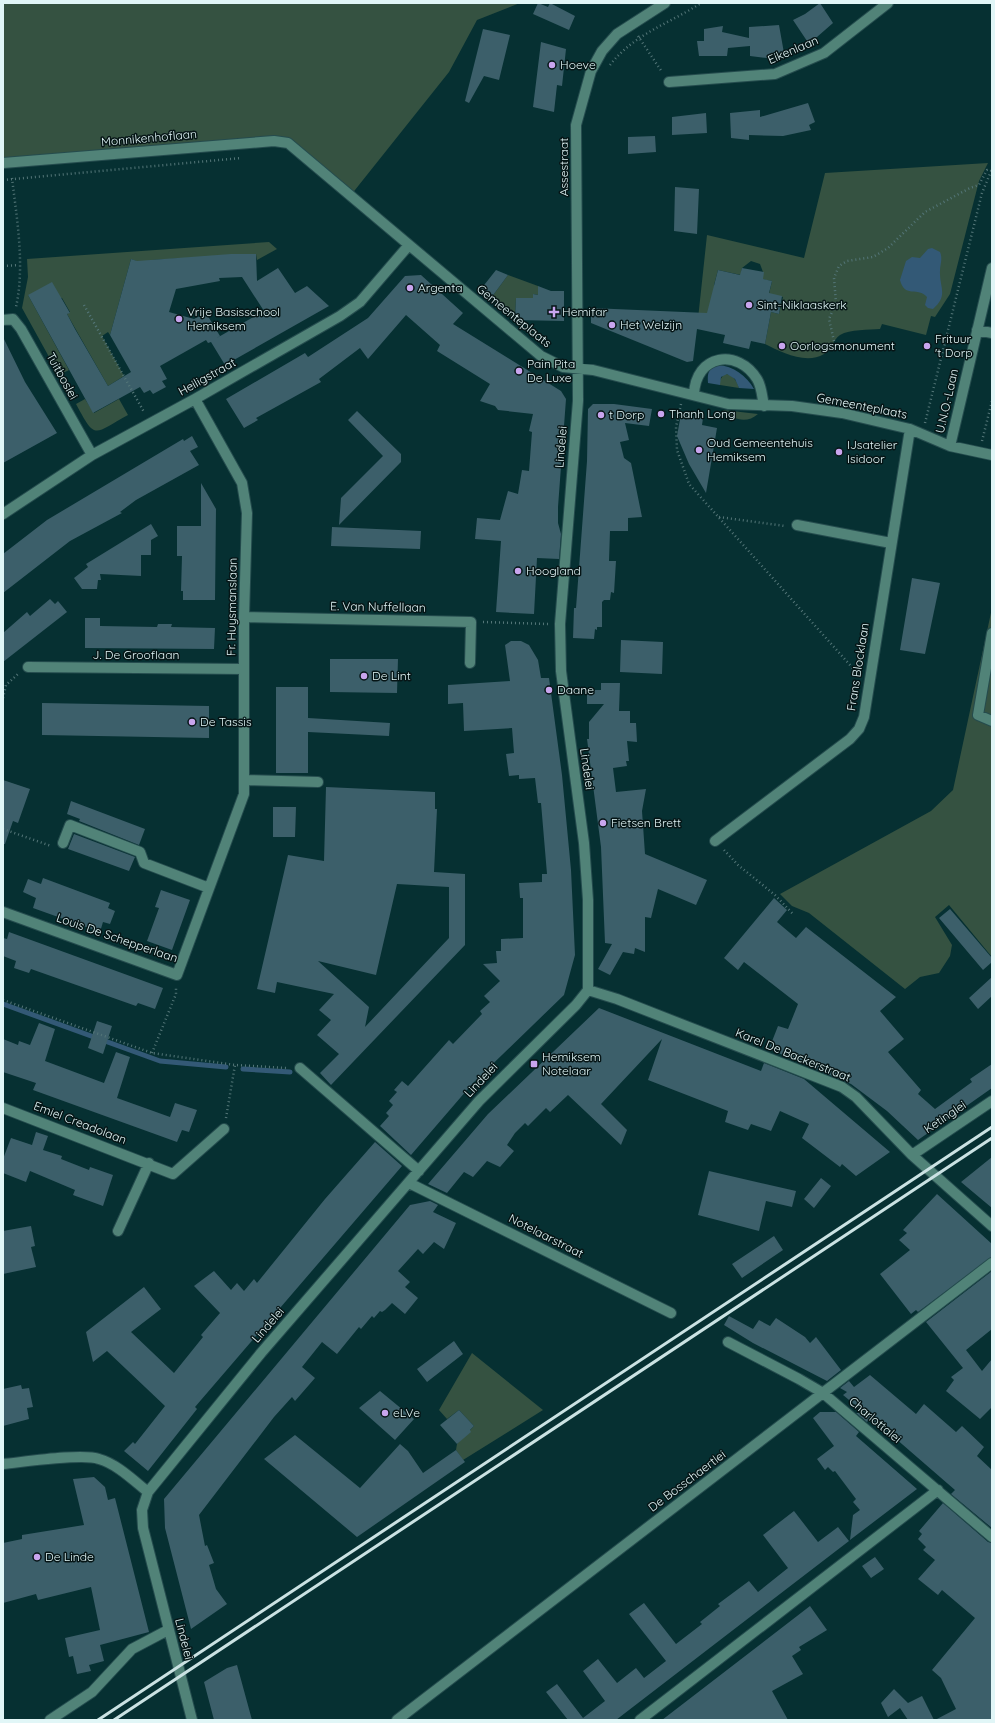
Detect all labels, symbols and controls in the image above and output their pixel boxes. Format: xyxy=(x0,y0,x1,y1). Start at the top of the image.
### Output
street label: Eikenlaan xyxy=(765,32,820,67)
place label: Hoeve xyxy=(560,57,596,72)
marker: Hoeve xyxy=(547,60,557,70)
street label: Monnikenhoflaan xyxy=(100,126,198,149)
street label: Assestraat xyxy=(556,138,571,196)
place label: Argenta xyxy=(418,280,463,295)
street label: Gemeenteplaats xyxy=(474,281,555,351)
marker: Argenta xyxy=(405,283,415,293)
place label: Sint-Niklaaskerk xyxy=(757,297,847,312)
marker: Sint-Niklaaskerk xyxy=(744,300,754,310)
place label: Vrije Basisschool Hemiksem xyxy=(187,304,280,333)
place label: Hemifar xyxy=(562,304,608,319)
marker: Hemifar xyxy=(549,307,559,317)
marker: Vrije Basisschool Hemiksem xyxy=(174,314,184,324)
place label: Het Welzijn xyxy=(620,317,682,332)
marker: Het Welzijn xyxy=(607,320,617,330)
place label: Frituur 't Dorp xyxy=(935,331,973,360)
place label: Oorlogsmonument xyxy=(790,338,895,353)
marker: Oorlogsmonument xyxy=(777,341,787,351)
marker: Frituur 't Dorp xyxy=(922,341,932,351)
street label: Tuitboslei xyxy=(43,350,81,402)
street label: Heiligstraat xyxy=(175,355,238,399)
place label: Pain Pita De Luxe xyxy=(527,356,575,385)
marker: Pain Pita De Luxe xyxy=(514,366,524,376)
street label: U.N.O.-Laan xyxy=(932,367,961,435)
street label: Gemeenteplaats xyxy=(816,389,909,422)
place label: Thanh Long xyxy=(669,406,735,421)
place label: t Dorp xyxy=(609,407,644,422)
marker: Thanh Long xyxy=(656,409,666,419)
marker: t Dorp xyxy=(596,410,606,420)
street label: Lindelei xyxy=(551,425,570,468)
place label: Oud Gemeentehuis Hemiksem xyxy=(707,435,813,464)
place label: IJsatelier Isidoor xyxy=(847,437,898,466)
marker: Oud Gemeentehuis Hemiksem xyxy=(694,445,704,455)
marker: IJsatelier Isidoor xyxy=(834,447,844,457)
street label: Fr. Huysmanslaan xyxy=(223,558,240,656)
place label: Hoogland xyxy=(526,563,581,578)
marker: Hoogland xyxy=(513,566,523,576)
street label: E. Van Nuffellaan xyxy=(330,598,426,615)
street label: Frans Blocklaan xyxy=(843,622,872,712)
street label: J. De Grooflaan xyxy=(93,647,179,662)
place label: De Lint xyxy=(372,668,411,683)
marker: De Lint xyxy=(359,671,369,681)
place label: Daane xyxy=(557,682,594,697)
marker: Daane xyxy=(544,685,554,695)
place label: De Tassis xyxy=(200,714,252,729)
marker: De Tassis xyxy=(187,717,197,727)
street label: Lindelei xyxy=(577,747,598,791)
place label: Fietsen Brett xyxy=(611,815,681,830)
marker: Fietsen Brett xyxy=(598,818,608,828)
street label: Louis De Schepperlaan xyxy=(54,910,180,965)
street label: Karel De Backerstraat xyxy=(733,1025,853,1085)
place label: Hemiksem Notelaar xyxy=(542,1049,601,1078)
street label: Lindelei xyxy=(461,1059,500,1100)
marker: Hemiksem Notelaar xyxy=(529,1059,539,1069)
street label: Ketinglei xyxy=(921,1097,969,1136)
street label: Emiel Creadolaan xyxy=(32,1098,129,1147)
street label: Notelaarstraat xyxy=(506,1210,586,1261)
street label: Lindelei xyxy=(248,1304,287,1345)
street label: Charlottalei xyxy=(846,1393,905,1446)
place label: eLVe xyxy=(393,1405,420,1420)
marker: eLVe xyxy=(380,1408,390,1418)
street label: De Bosschaertlei xyxy=(645,1447,728,1515)
place label: De Linde xyxy=(45,1549,94,1564)
marker: De Linde xyxy=(32,1552,42,1562)
street label: Lindelei xyxy=(172,1617,197,1661)

